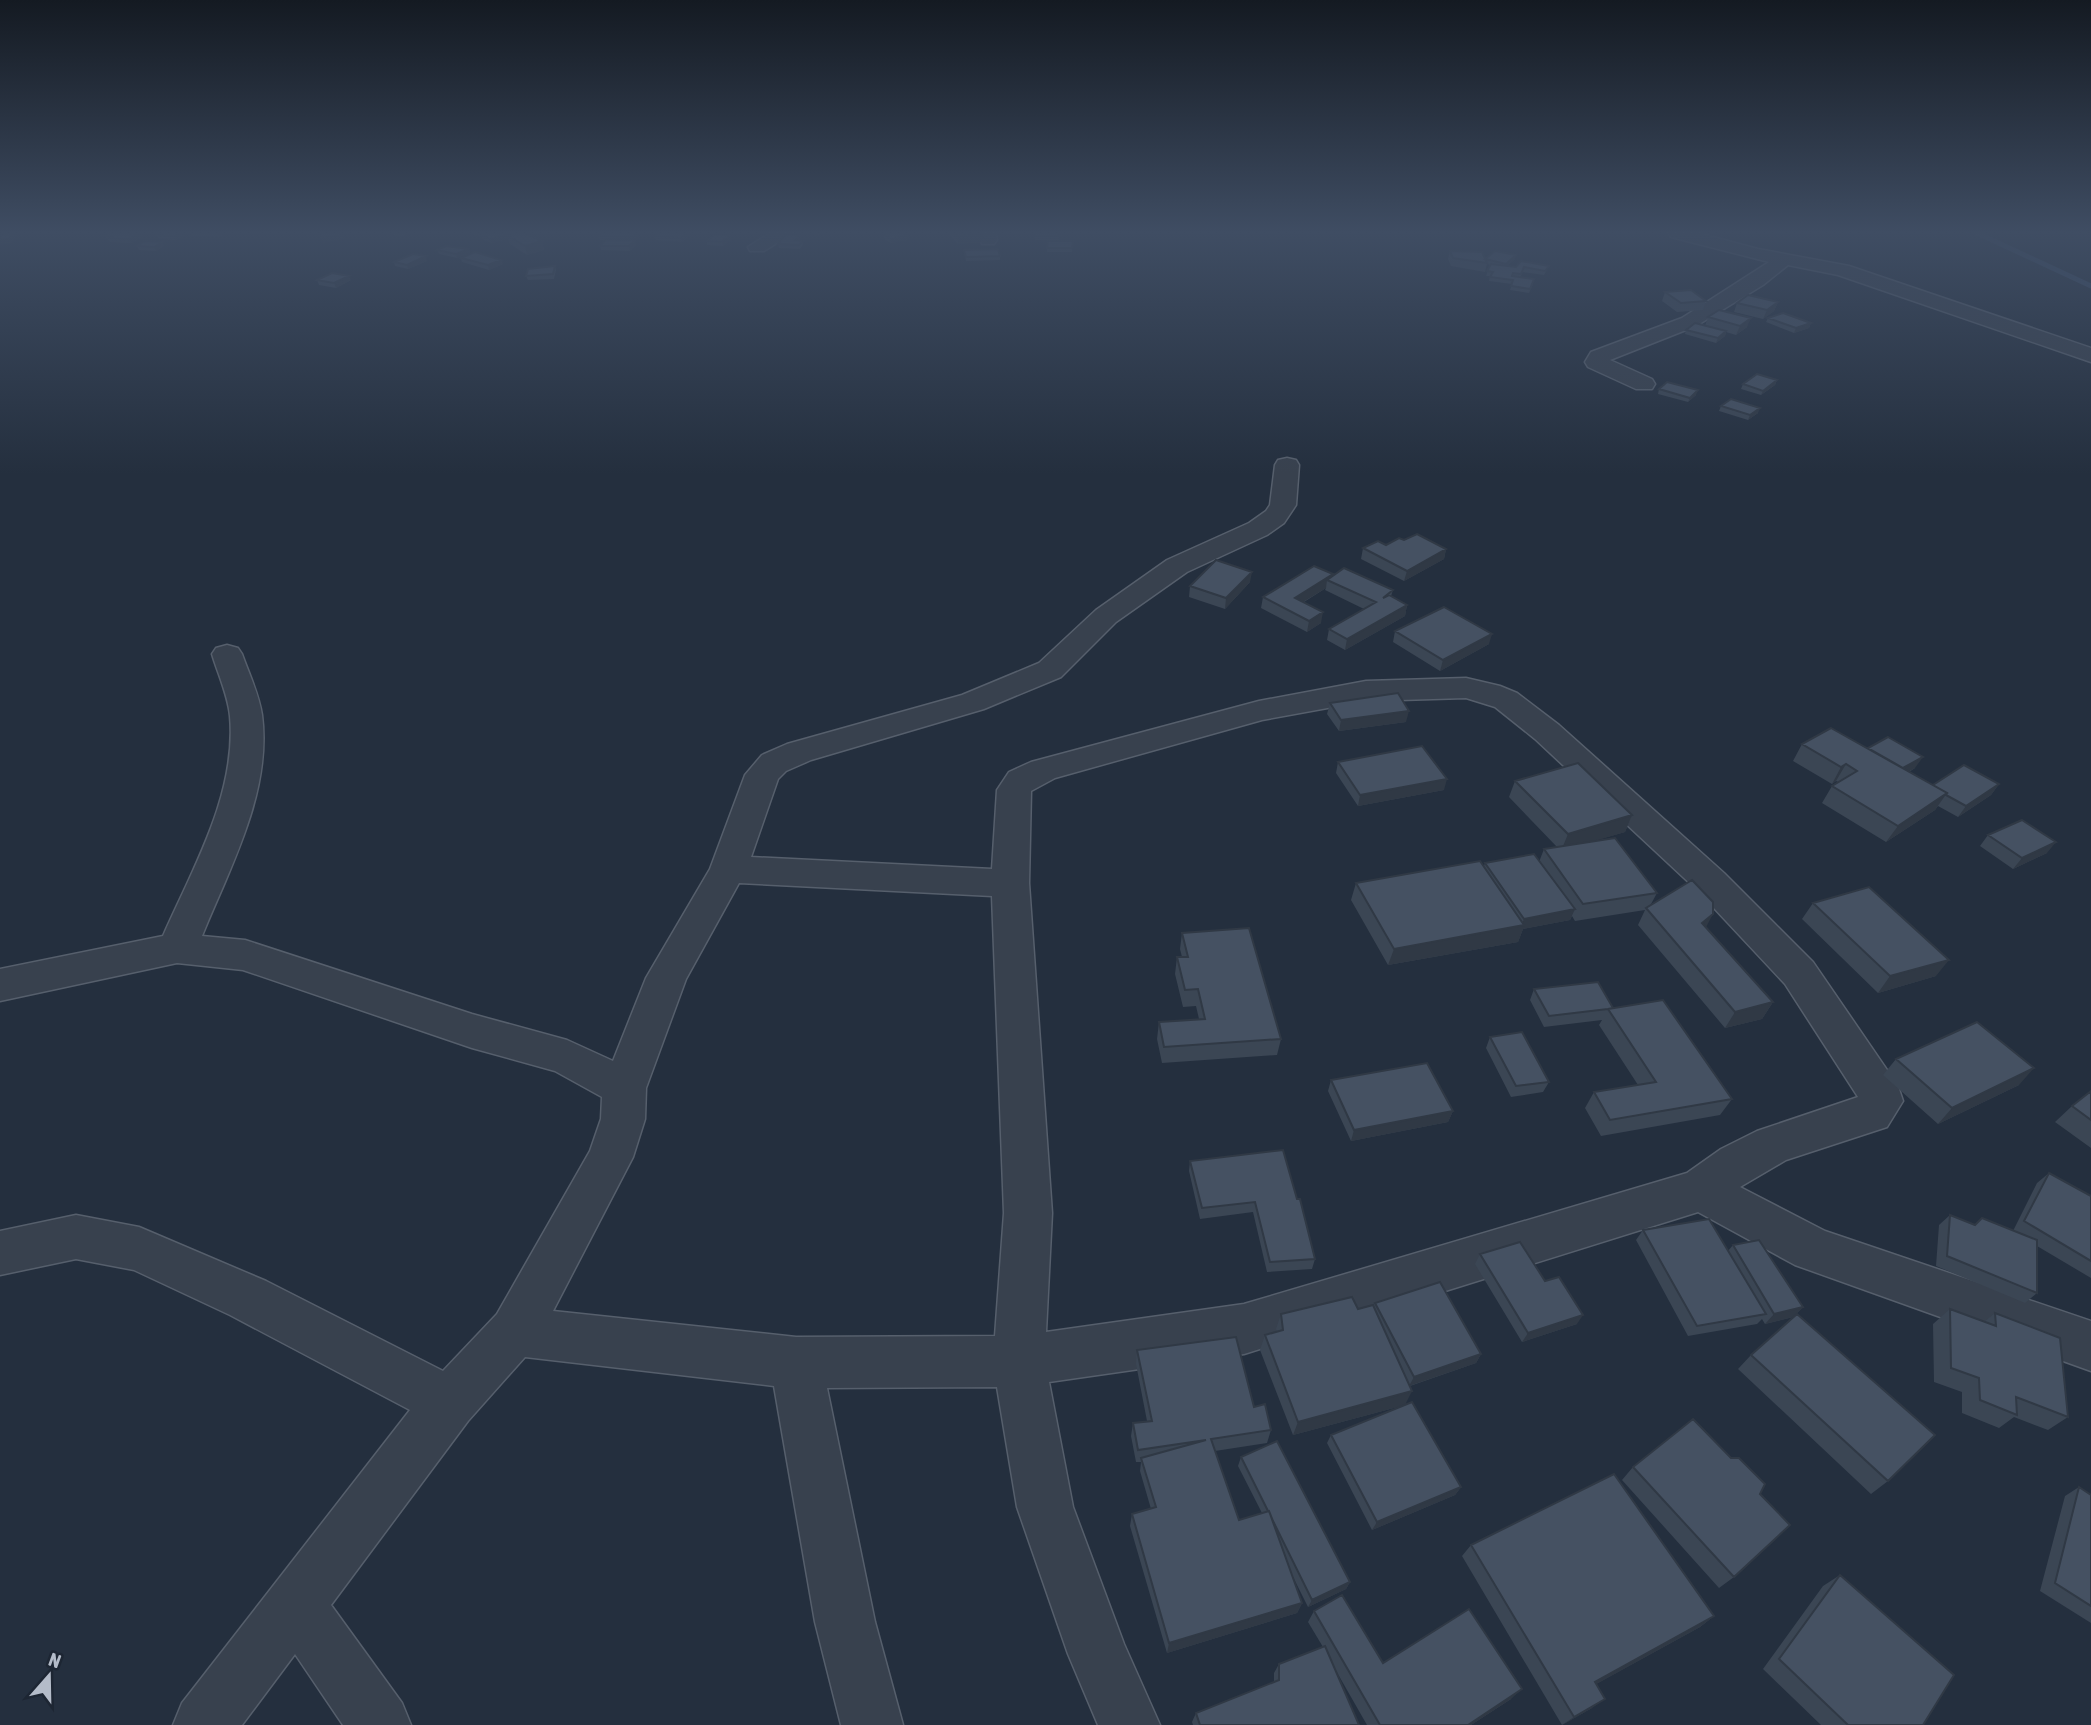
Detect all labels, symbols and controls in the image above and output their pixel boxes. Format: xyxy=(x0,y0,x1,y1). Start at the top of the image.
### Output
north arrow xyxy=(14,1641,84,1711)
text: N xyxy=(46,1648,64,1672)

